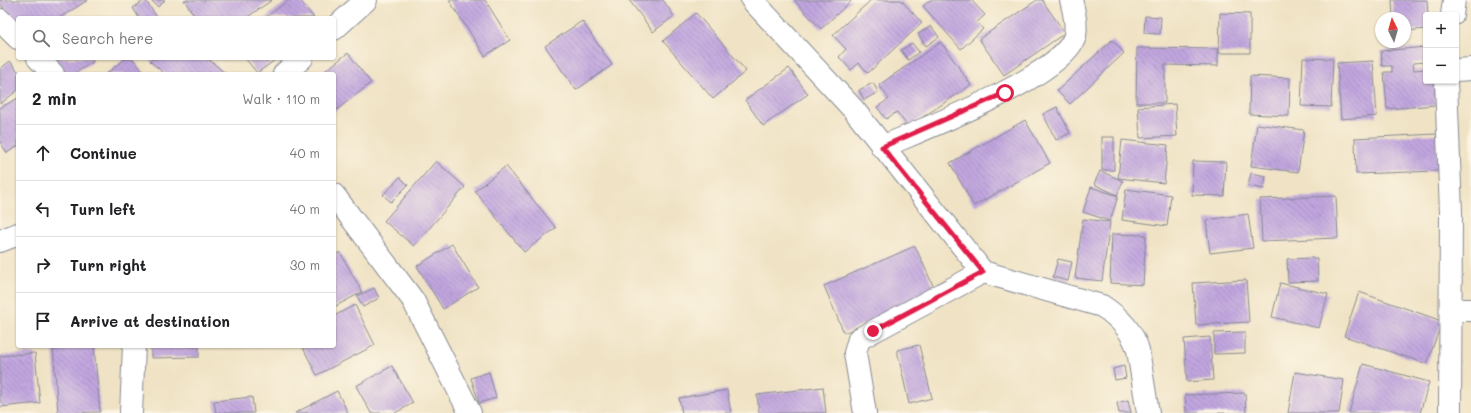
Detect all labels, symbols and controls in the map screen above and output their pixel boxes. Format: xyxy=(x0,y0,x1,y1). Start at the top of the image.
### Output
north arrow xyxy=(1375,12,1411,48)
map controls xyxy=(1423,12,1459,84)
button: + xyxy=(1423,12,1459,48)
search box xyxy=(16,16,336,60)
icon: search xyxy=(30,27,52,49)
text: Search here xyxy=(62,28,153,48)
button: − xyxy=(1423,48,1459,84)
route start xyxy=(996,84,1014,102)
text: 2 min xyxy=(32,87,77,109)
text: Walk · 110 m xyxy=(242,90,320,107)
icon: ahead xyxy=(32,142,54,164)
text: Continue xyxy=(70,143,137,163)
text: 40 m xyxy=(290,144,320,161)
icon: left xyxy=(32,198,54,220)
text: Turn left xyxy=(70,199,135,219)
text: 40 m xyxy=(290,200,320,217)
icon: right xyxy=(32,254,54,276)
text: Turn right xyxy=(70,255,147,275)
text: 30 m xyxy=(290,256,320,273)
icon: arrive xyxy=(32,310,54,332)
text: Arrive at destination xyxy=(70,311,230,331)
route end xyxy=(864,322,882,340)

